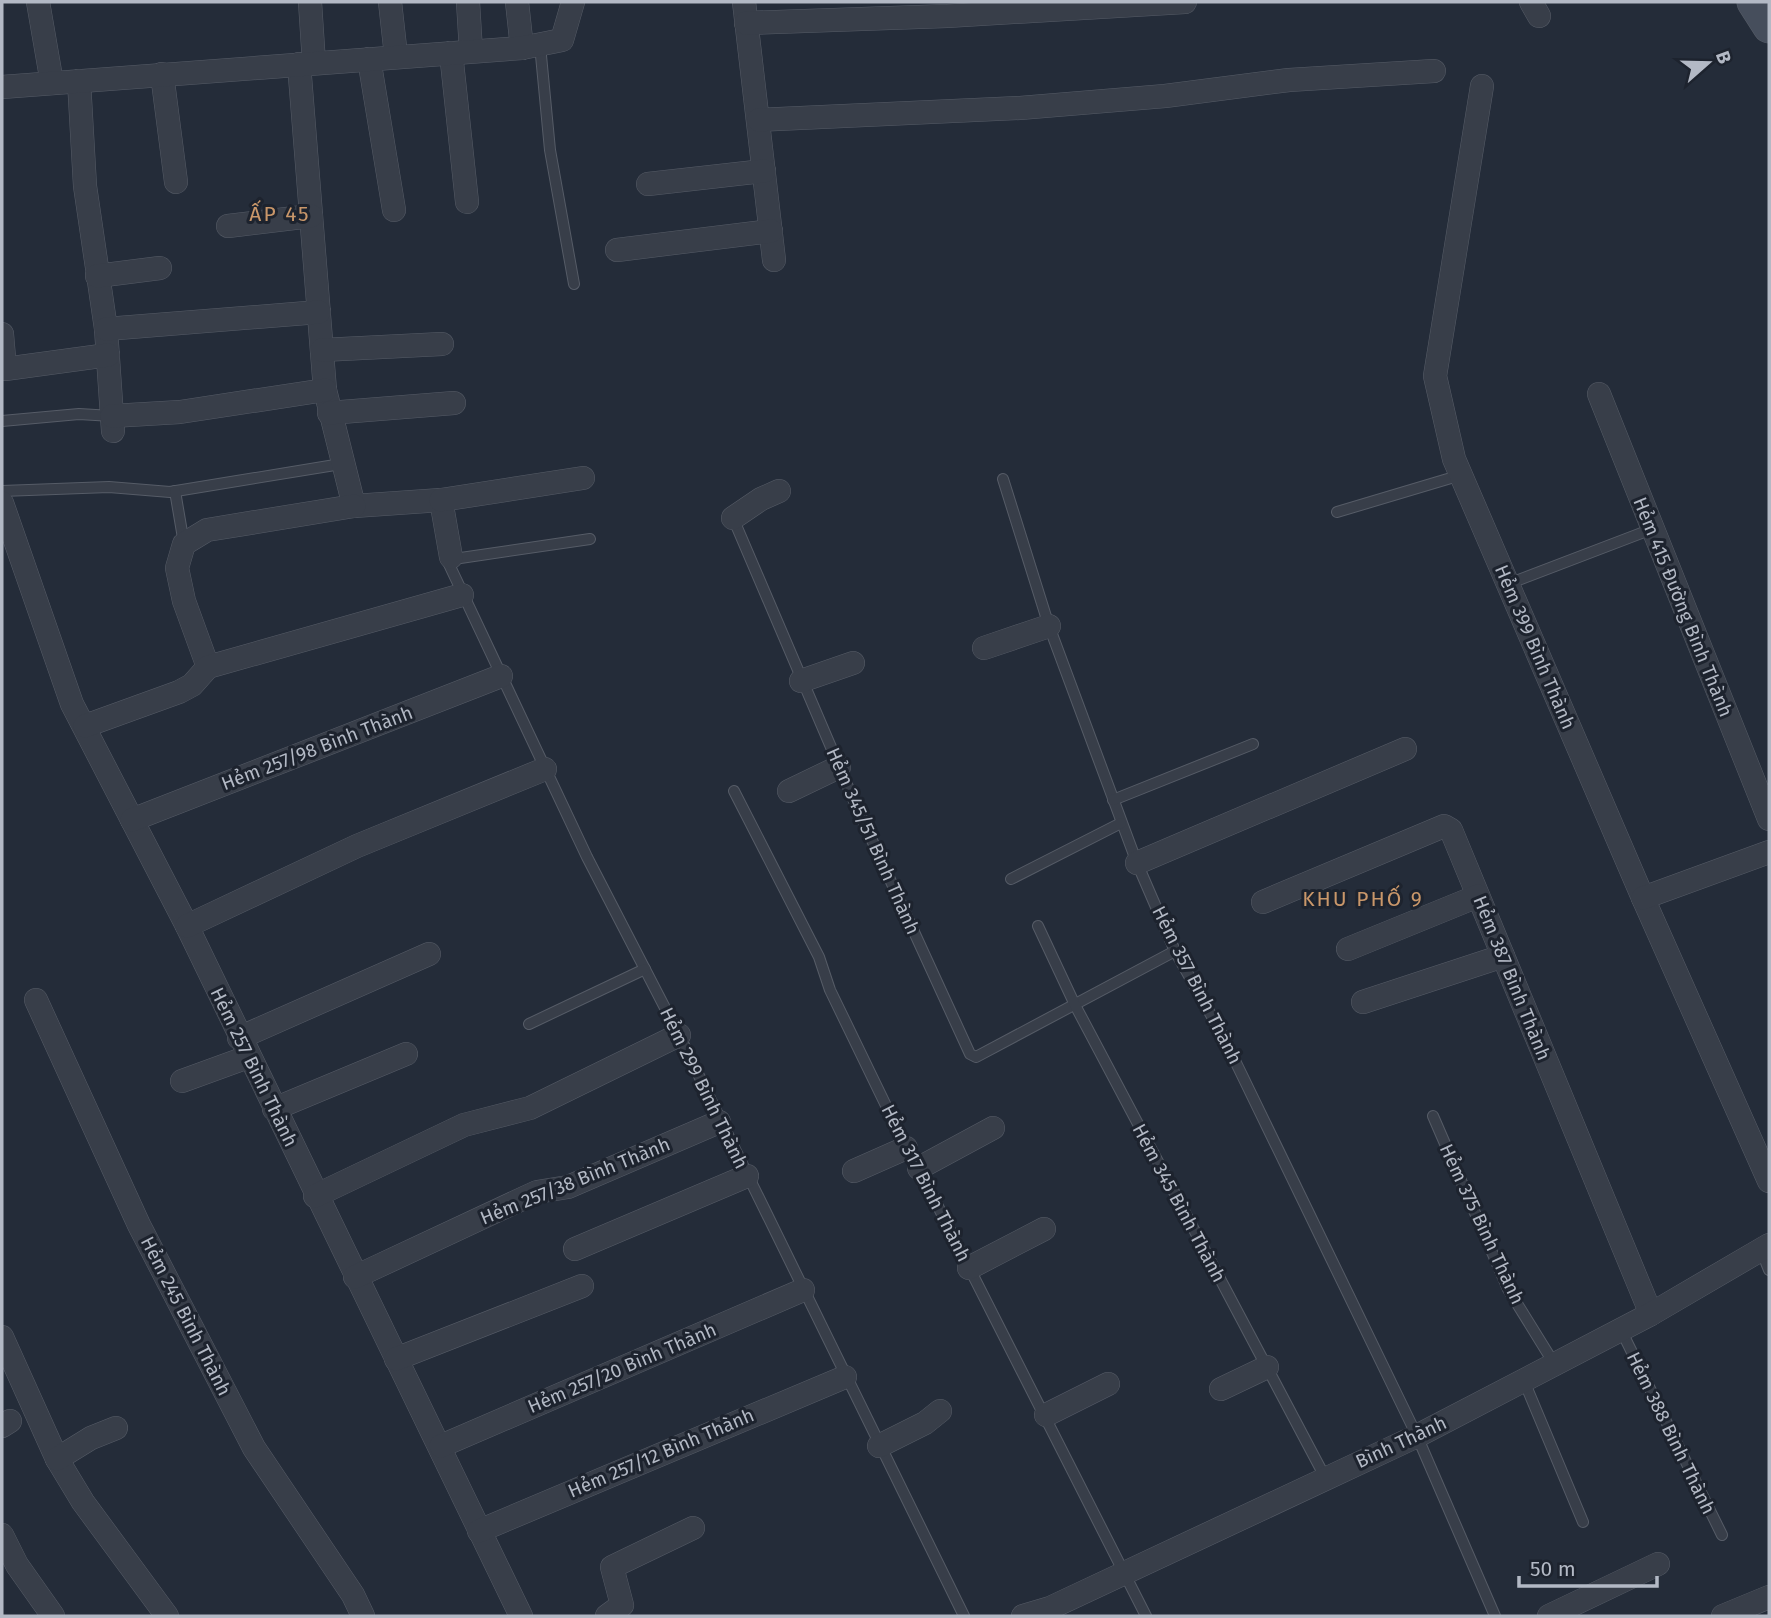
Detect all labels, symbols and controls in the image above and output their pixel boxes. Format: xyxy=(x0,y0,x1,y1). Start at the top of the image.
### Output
north arrow xyxy=(1673,28,1743,98)
text: B xyxy=(1711,48,1736,67)
district label: ẤP 45 xyxy=(249,199,311,227)
street label: Hẻm 415 Đường Bình Thành xyxy=(1628,494,1738,720)
street label: Hẻm 399 Bình Thành xyxy=(1490,561,1580,733)
street label: Hẻm 257/98 Bình Thành xyxy=(218,701,416,795)
street label: Hẻm 345/51 Bình Thành xyxy=(821,744,925,938)
district label: KHU PHỐ 9 xyxy=(1302,884,1424,912)
street label: Hẻm 387 Bình Thành xyxy=(1468,892,1556,1064)
street label: Hẻm 357 Bình Thành xyxy=(1147,902,1247,1068)
street label: Hẻm 257 Bình Thành xyxy=(205,984,303,1150)
street label: Hẻm 299 Bình Thành xyxy=(655,1004,753,1172)
street label: Hẻm 317 Bình Thành xyxy=(876,1101,976,1265)
street label: Hẻm 345 Bình Thành xyxy=(1127,1120,1231,1286)
street label: Hẻm 257/38 Bình Thành xyxy=(477,1132,673,1230)
street label: Hẻm 375 Bình Thành xyxy=(1435,1140,1529,1308)
street label: Hẻm 245 Bình Thành xyxy=(136,1232,236,1400)
street label: Hẻm 257/20 Bình Thành xyxy=(524,1318,720,1418)
street label: Hẻm 388 Bình Thành xyxy=(1622,1348,1720,1518)
street label: Hẻm 257/12 Bình Thành xyxy=(564,1403,758,1503)
street label: Bình Thành xyxy=(1352,1411,1450,1473)
scale bar xyxy=(1519,1544,1657,1588)
text: 50 m xyxy=(1530,1556,1576,1582)

